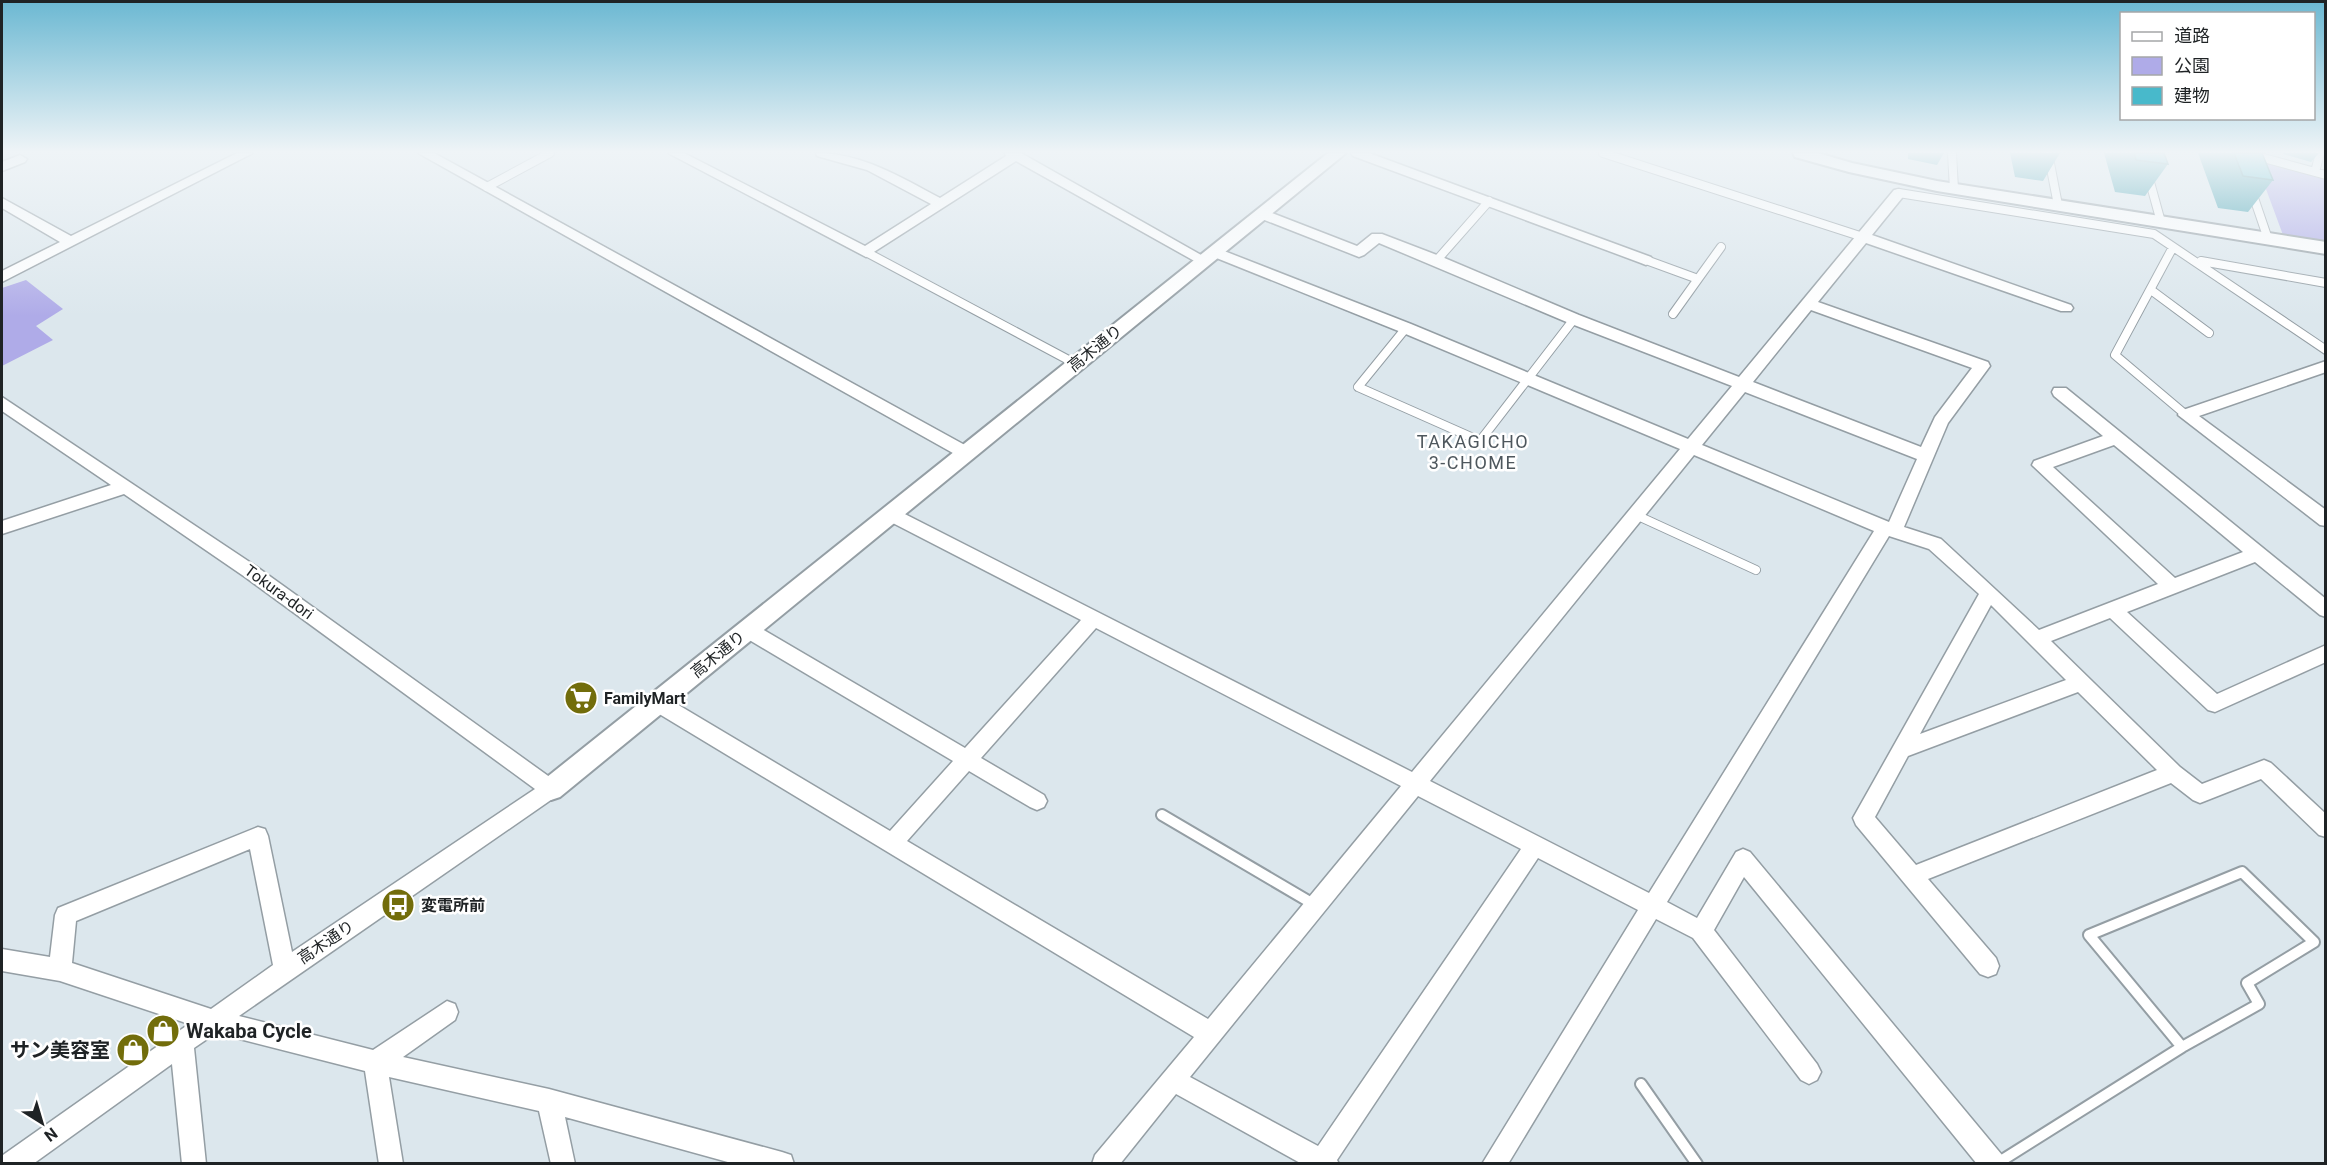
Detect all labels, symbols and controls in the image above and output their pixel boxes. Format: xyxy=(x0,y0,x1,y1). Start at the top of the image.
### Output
legend xyxy=(2120,12,2315,120)
text: 道路 xyxy=(2174,25,2210,46)
text: 公園 xyxy=(2174,55,2210,76)
text: 建物 xyxy=(2174,85,2210,106)
street label: 高木通り xyxy=(1064,320,1126,376)
district label: TAKAGICHO 3-CHOME xyxy=(1417,431,1529,473)
street label: Tokura-dori xyxy=(241,561,317,623)
street label: 高木通り xyxy=(687,626,749,682)
supermarket icon: FamilyMart xyxy=(563,680,599,716)
place label: FamilyMart xyxy=(604,689,686,708)
bus stop icon: 変電所前 xyxy=(380,887,416,923)
place label: 変電所前 xyxy=(421,896,485,915)
street label: 高木通り xyxy=(294,916,358,968)
shop icon: Wakaba Cycle xyxy=(145,1013,181,1049)
place label: Wakaba Cycle xyxy=(186,1019,312,1043)
shop icon: サン美容室 xyxy=(115,1032,151,1068)
place label: サン美容室 xyxy=(10,1038,110,1062)
north arrow xyxy=(12,1093,72,1153)
text: N xyxy=(40,1124,61,1146)

